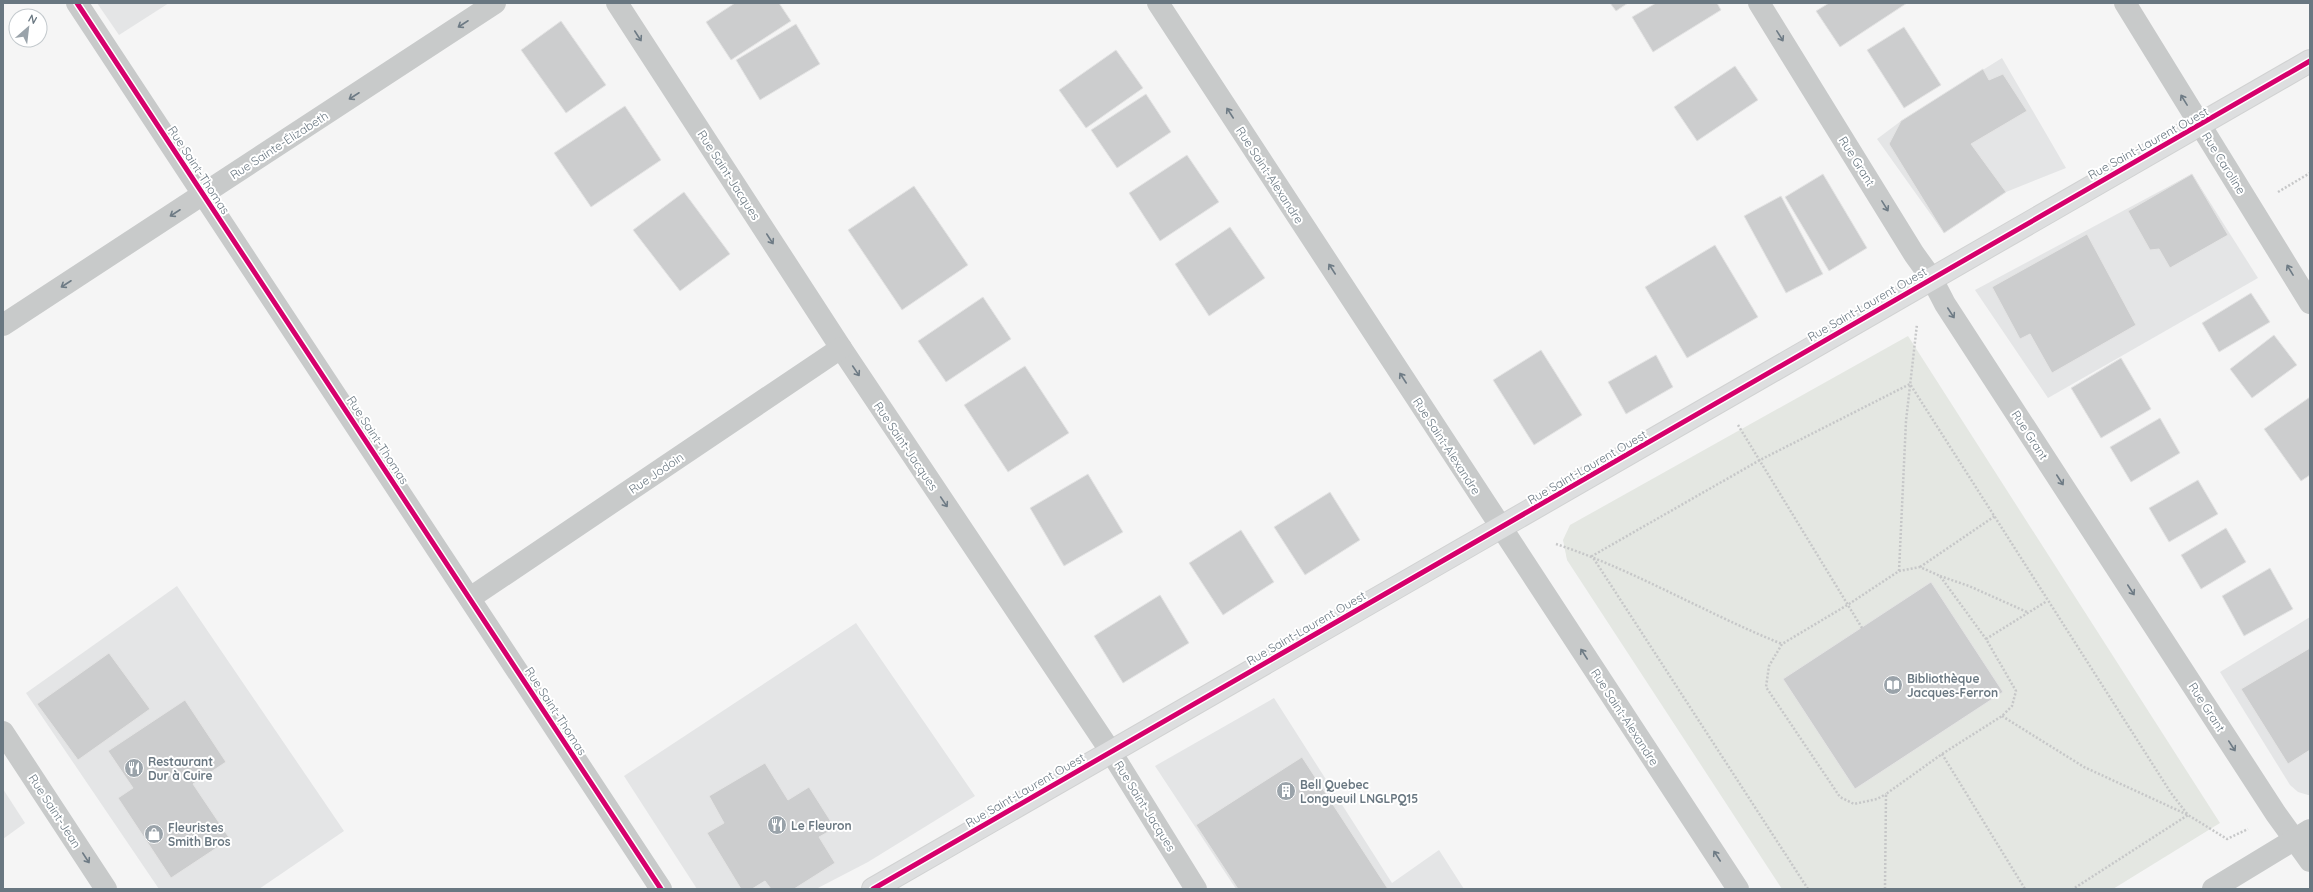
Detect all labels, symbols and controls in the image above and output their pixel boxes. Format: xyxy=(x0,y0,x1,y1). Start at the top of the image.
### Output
north arrow xyxy=(8,8,48,48)
text: N xyxy=(26,11,40,27)
one-way arrow xyxy=(457,20,468,28)
one-way arrow xyxy=(634,30,642,41)
one-way arrow xyxy=(1776,30,1784,42)
one-way arrow xyxy=(349,92,360,100)
one-way arrow xyxy=(2180,94,2188,106)
street label: Rue Saint-Laurent Ouest xyxy=(2085,104,2211,182)
street label: Rue Sainte-Élizabeth xyxy=(227,108,331,182)
one-way arrow xyxy=(1226,108,1234,119)
street label: Rue Saint-Thomas xyxy=(165,123,233,217)
street label: Rue Saint-Alexandre xyxy=(1233,124,1307,226)
street label: Rue Saint-Jacques xyxy=(694,127,764,223)
street label: Rue Caroline xyxy=(2199,129,2249,197)
street label: Rue Grant xyxy=(1836,133,1878,189)
one-way arrow xyxy=(1881,200,1889,212)
one-way arrow xyxy=(170,209,181,217)
one-way arrow xyxy=(766,233,774,244)
one-way arrow xyxy=(1327,263,1335,275)
street label: Rue Saint-Laurent Ouest xyxy=(1805,264,1929,344)
one-way arrow xyxy=(2285,264,2293,276)
one-way arrow xyxy=(61,280,72,288)
one-way arrow xyxy=(1947,307,1955,318)
one-way arrow xyxy=(852,365,860,376)
one-way arrow xyxy=(1399,373,1407,384)
street label: Rue Saint-Thomas xyxy=(344,393,412,487)
street label: Rue Saint-Alexandre xyxy=(1410,395,1484,497)
street label: Rue Saint-Jacques xyxy=(871,399,941,494)
street label: Rue Grant xyxy=(2008,407,2052,463)
street label: Rue Saint-Laurent Ouest xyxy=(1525,427,1649,507)
street label: Rue Jodoin xyxy=(626,449,686,497)
one-way arrow xyxy=(2056,475,2064,486)
one-way arrow xyxy=(940,497,948,508)
one-way arrow xyxy=(2126,584,2135,595)
street label: Rue Saint-Laurent Ouest xyxy=(1244,588,1368,668)
one-way arrow xyxy=(1580,649,1588,660)
street label: Rue Saint-Thomas xyxy=(522,664,590,758)
street label: Rue Saint-Alexandre xyxy=(1588,666,1662,768)
place label: Bibliothèque Jacques-Ferron xyxy=(1907,671,1998,700)
library icon: Bibliothèque Jacques-Ferron xyxy=(1882,674,1904,696)
street label: Rue Grant xyxy=(2185,679,2229,735)
one-way arrow xyxy=(2228,740,2236,751)
street label: Rue Saint-Laurent Ouest xyxy=(963,750,1087,830)
place label: Restaurant Dur à Cuire xyxy=(148,754,213,783)
restaurant icon: Restaurant Dur à Cuire xyxy=(123,757,145,779)
street label: Rue Saint-Jacques xyxy=(1111,758,1179,854)
street label: Rue Saint-Jean xyxy=(26,771,84,851)
place label: Bell Quebec Longueuil LNGLPQ15 xyxy=(1300,777,1418,806)
building icon: Bell Quebec Longueuil LNGLPQ15 xyxy=(1275,780,1297,802)
restaurant icon: Le Fleuron xyxy=(766,814,788,836)
place label: Le Fleuron xyxy=(791,818,852,833)
place label: Fleuristes Smith Bros xyxy=(168,820,231,849)
shop icon: Fleuristes Smith Bros xyxy=(143,823,165,845)
one-way arrow xyxy=(1712,850,1720,862)
one-way arrow xyxy=(82,852,90,863)

